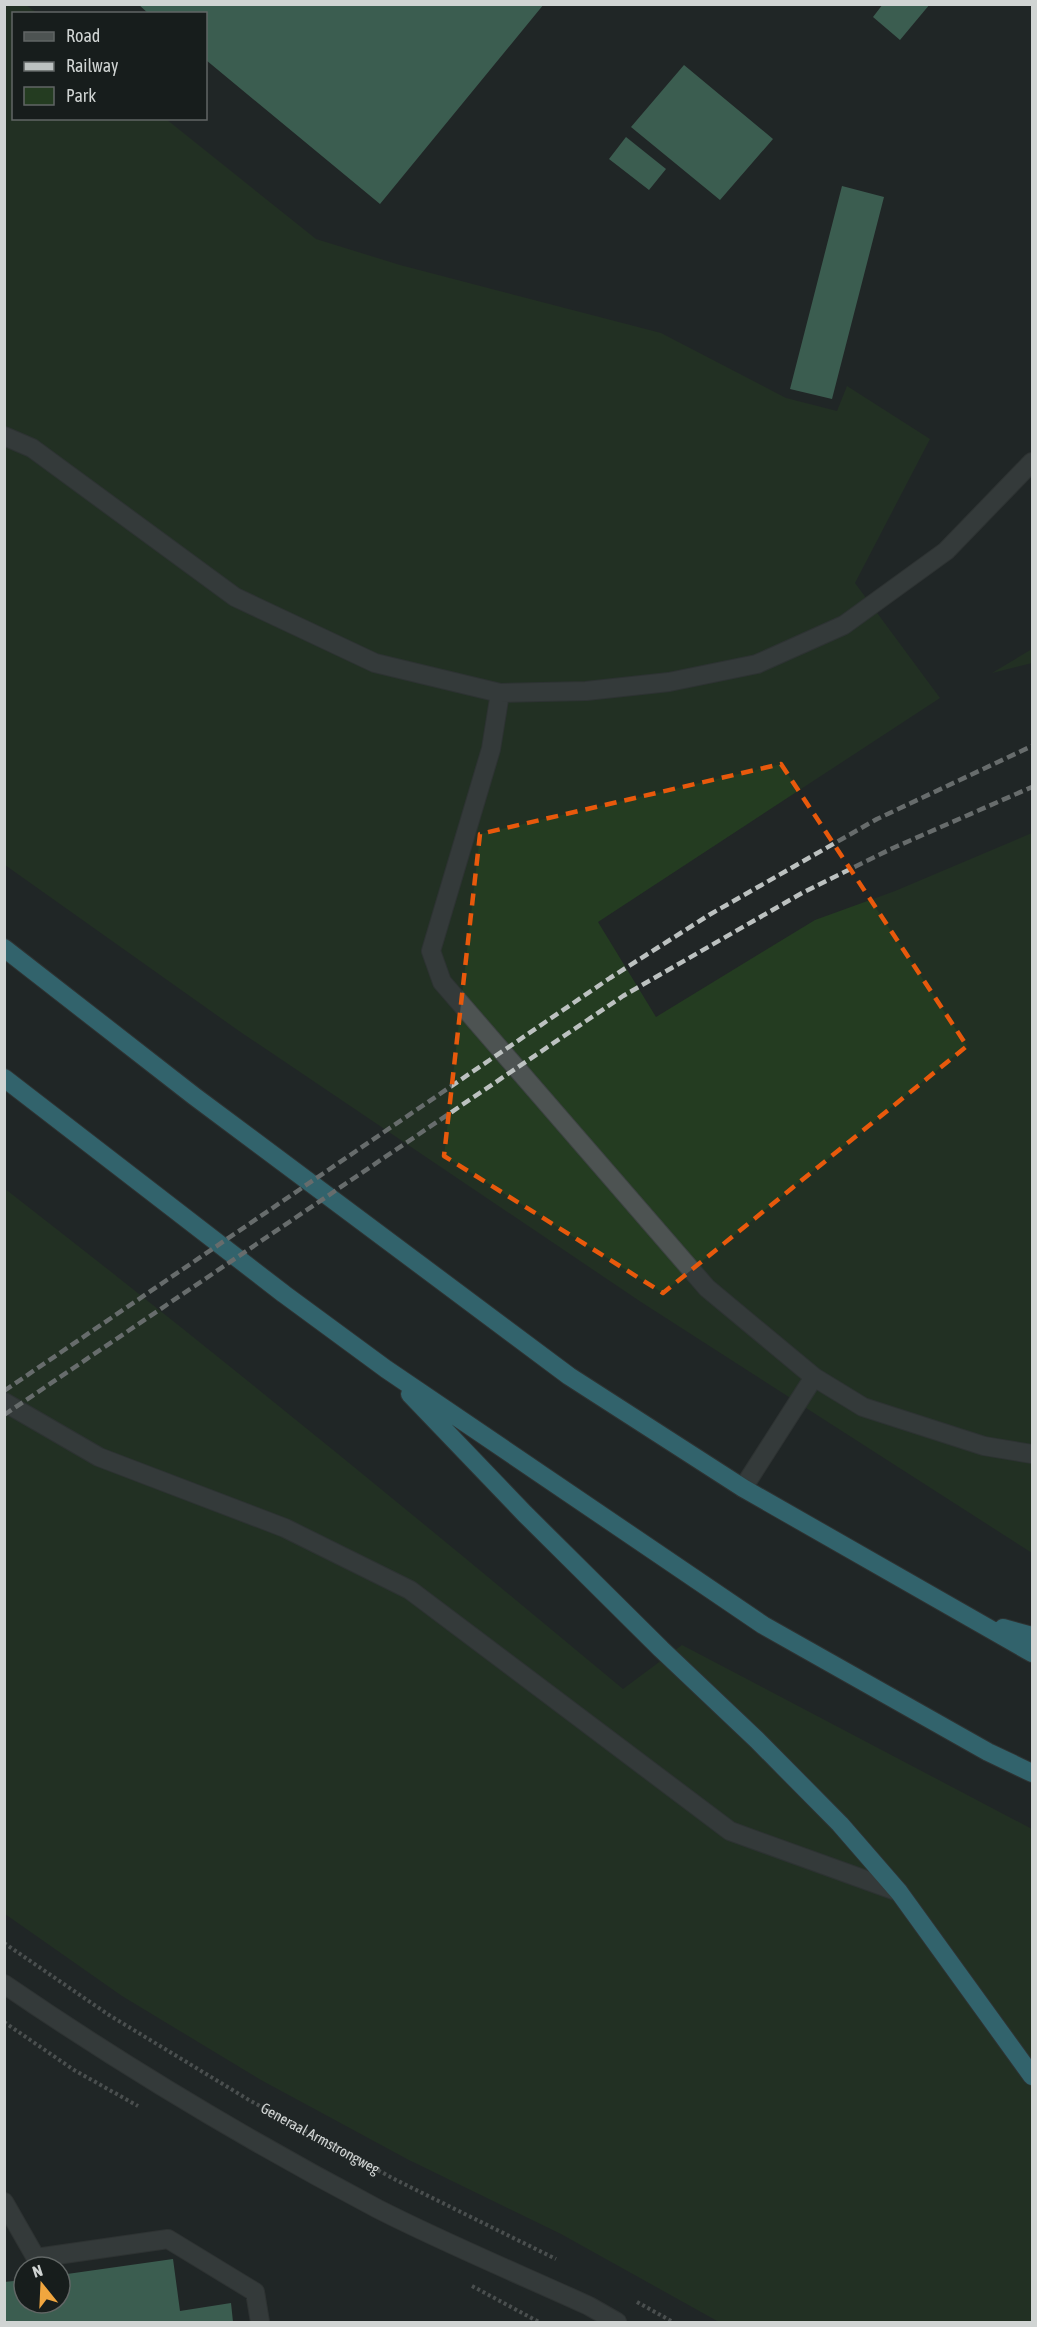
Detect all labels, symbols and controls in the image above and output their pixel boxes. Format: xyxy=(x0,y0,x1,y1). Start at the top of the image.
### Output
legend xyxy=(12,12,207,120)
text: Road xyxy=(66,25,100,46)
text: Railway xyxy=(66,55,118,76)
text: Park xyxy=(66,85,96,106)
street label: Generaal Armstrongweg xyxy=(258,2099,383,2178)
north arrow xyxy=(12,2255,72,2315)
text: N xyxy=(30,2261,45,2281)

